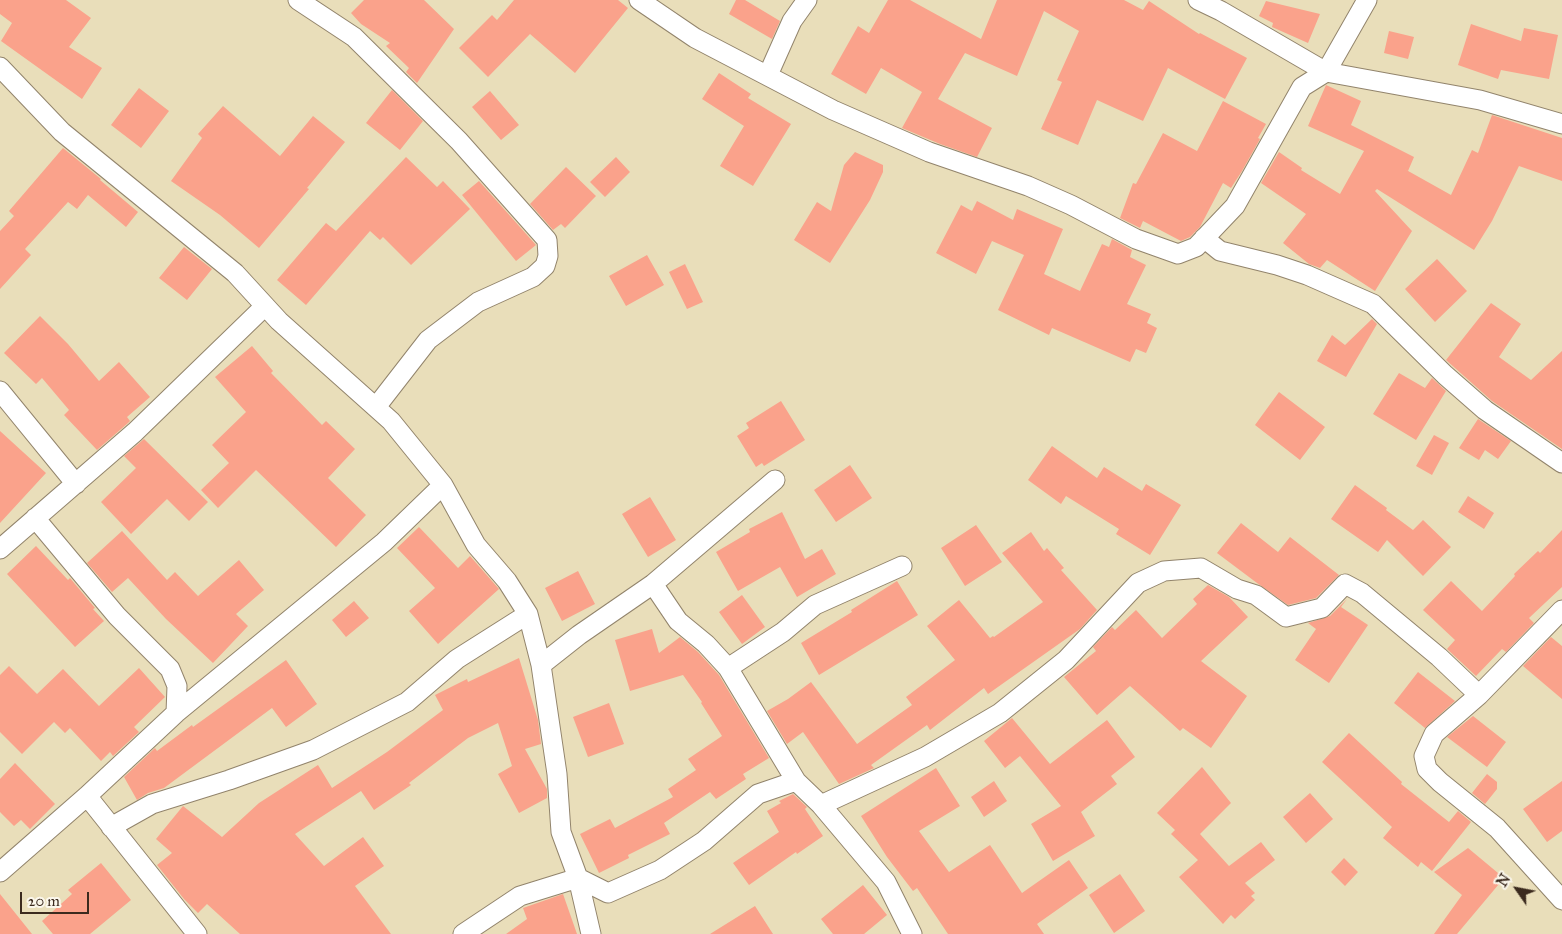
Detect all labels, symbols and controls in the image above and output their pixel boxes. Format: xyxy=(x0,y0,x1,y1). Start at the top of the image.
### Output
north arrow xyxy=(1492,864,1542,914)
text: N xyxy=(1494,871,1514,890)
scale bar xyxy=(22,882,91,914)
text: 20 m xyxy=(28,892,60,910)

